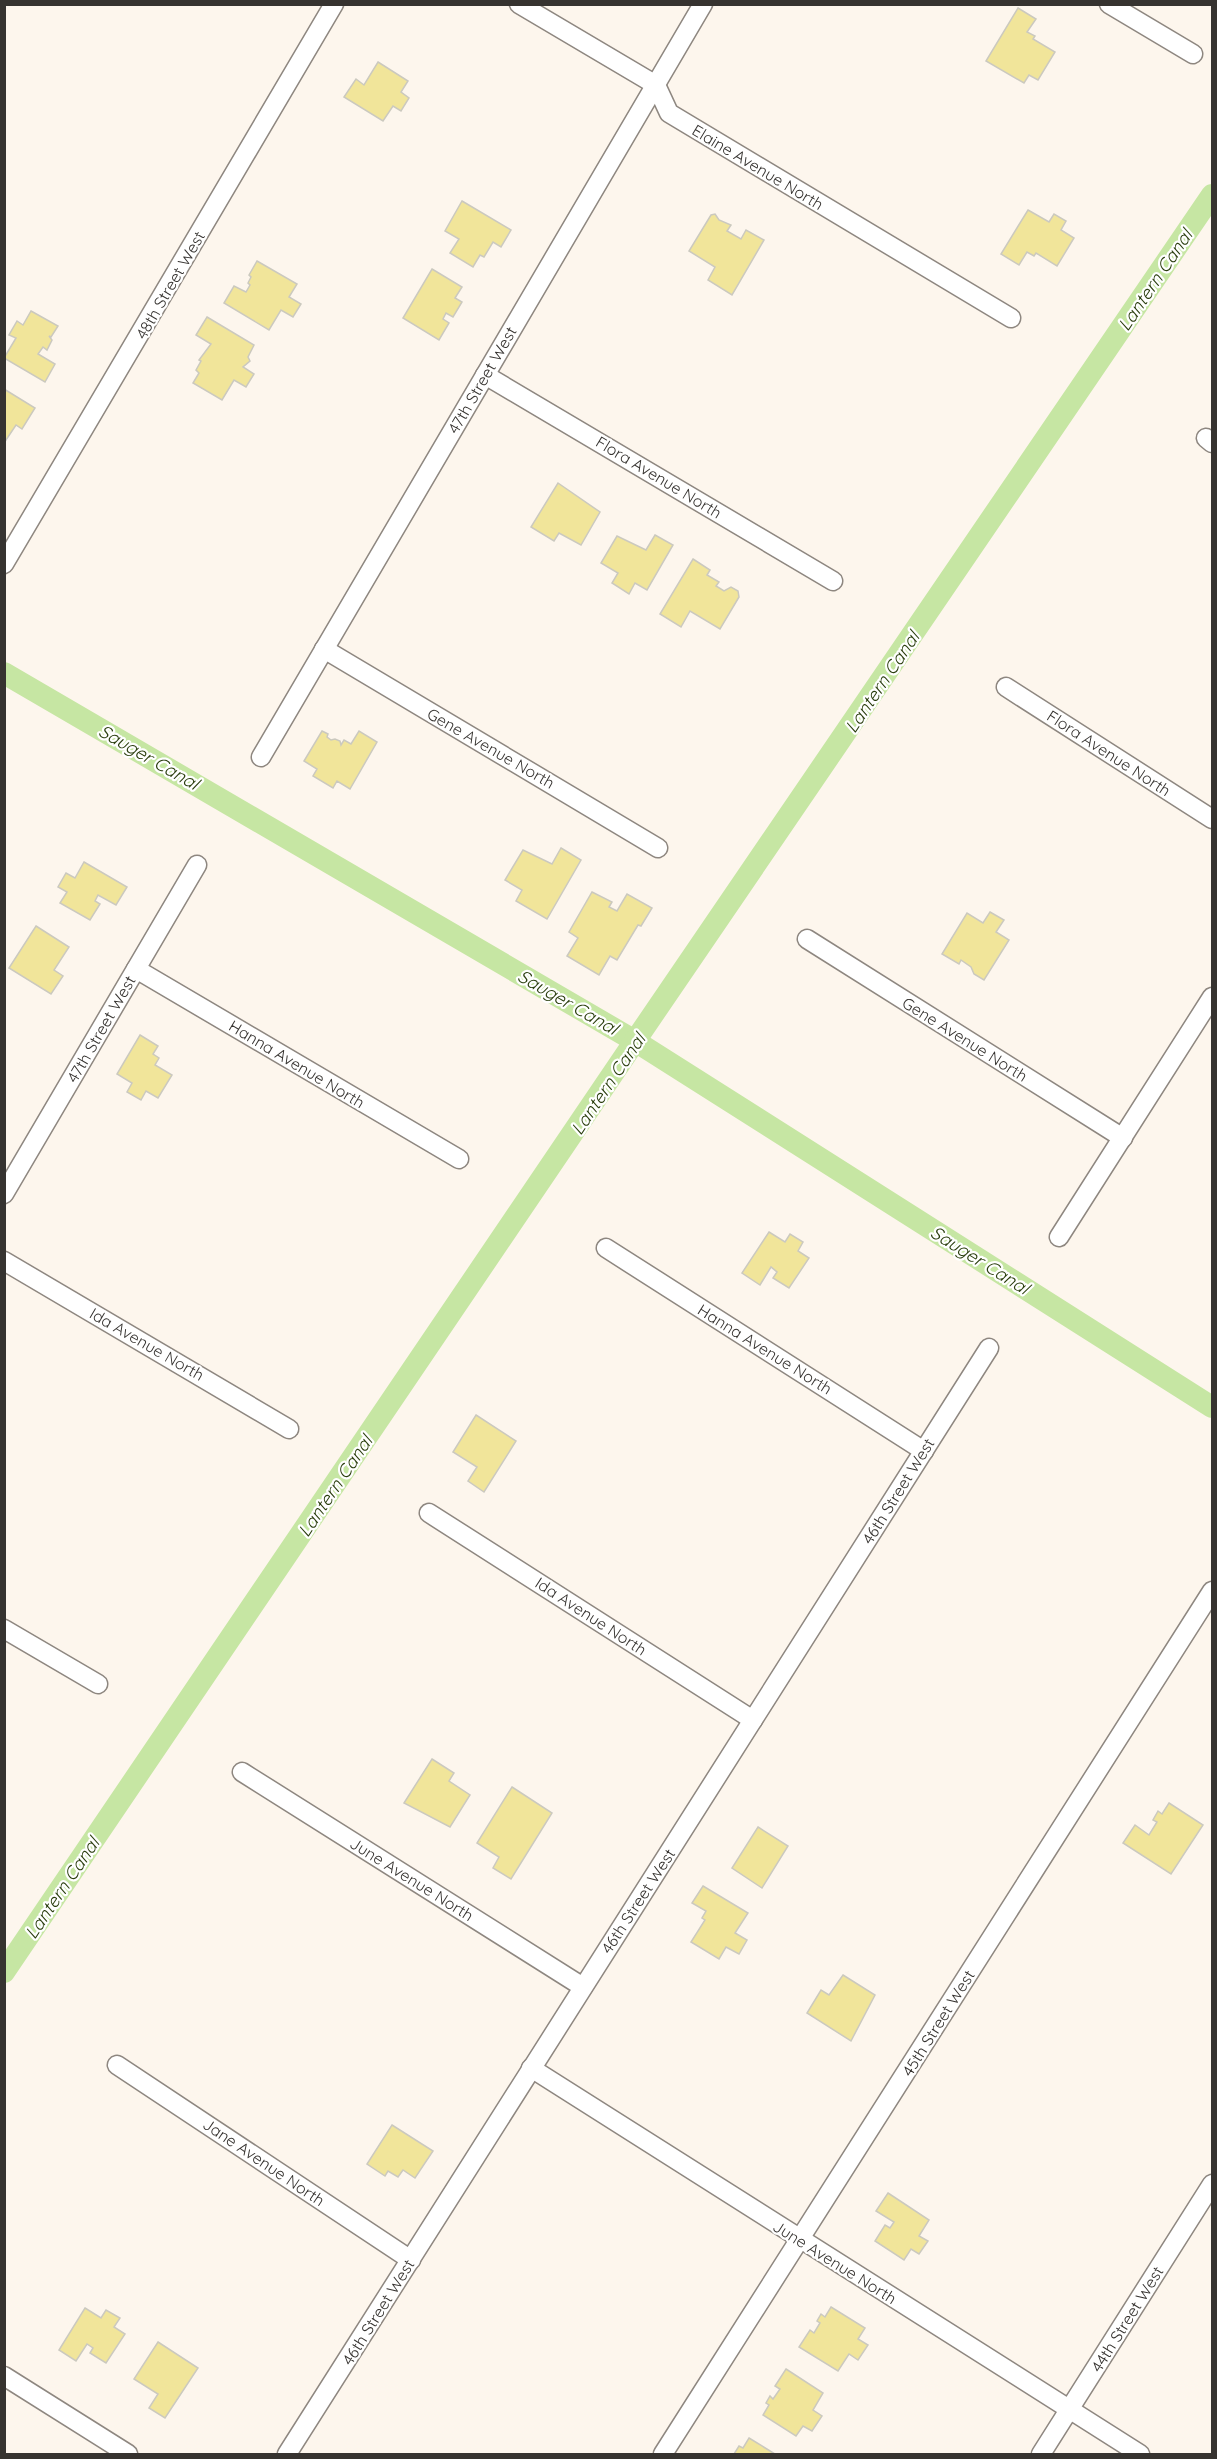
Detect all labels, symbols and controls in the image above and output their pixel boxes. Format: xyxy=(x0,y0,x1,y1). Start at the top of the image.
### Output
street label: Elaine Avenue North xyxy=(689,120,827,214)
water label: Lantern Canal xyxy=(1113,223,1198,335)
street label: 48th Street West xyxy=(131,228,209,342)
street label: 47th Street West xyxy=(443,323,521,437)
street label: Flora Avenue North xyxy=(592,432,726,522)
water label: Lantern Canal xyxy=(840,625,925,737)
street label: Gene Avenue North xyxy=(424,703,558,793)
street label: Flora Avenue North xyxy=(1043,706,1175,800)
water label: Sauger Canal xyxy=(95,719,205,796)
water label: Sauger Canal xyxy=(514,964,624,1041)
street label: 47th Street West xyxy=(62,972,140,1086)
street label: Gene Avenue North xyxy=(899,992,1031,1086)
street label: Hanna Avenue North xyxy=(225,1016,369,1112)
water label: Lantern Canal xyxy=(566,1027,651,1139)
water label: Sauger Canal xyxy=(926,1221,1035,1300)
street label: Hanna Avenue North xyxy=(694,1299,836,1399)
street label: Ida Avenue North xyxy=(86,1303,208,1385)
water label: Lantern Canal xyxy=(293,1429,378,1541)
street label: 46th Street West xyxy=(857,1434,939,1548)
street label: Ida Avenue North xyxy=(532,1573,650,1659)
water label: Lantern Canal xyxy=(20,1831,105,1943)
street label: June Avenue North xyxy=(346,1833,478,1925)
street label: 46th Street West xyxy=(597,1845,679,1957)
street label: 45th Street West xyxy=(897,1966,979,2080)
street label: Jane Avenue North xyxy=(199,2114,329,2210)
street label: June Avenue North xyxy=(769,2216,901,2308)
street label: 46th Street West xyxy=(337,2255,419,2369)
street label: 44th Street West xyxy=(1086,2262,1168,2376)

